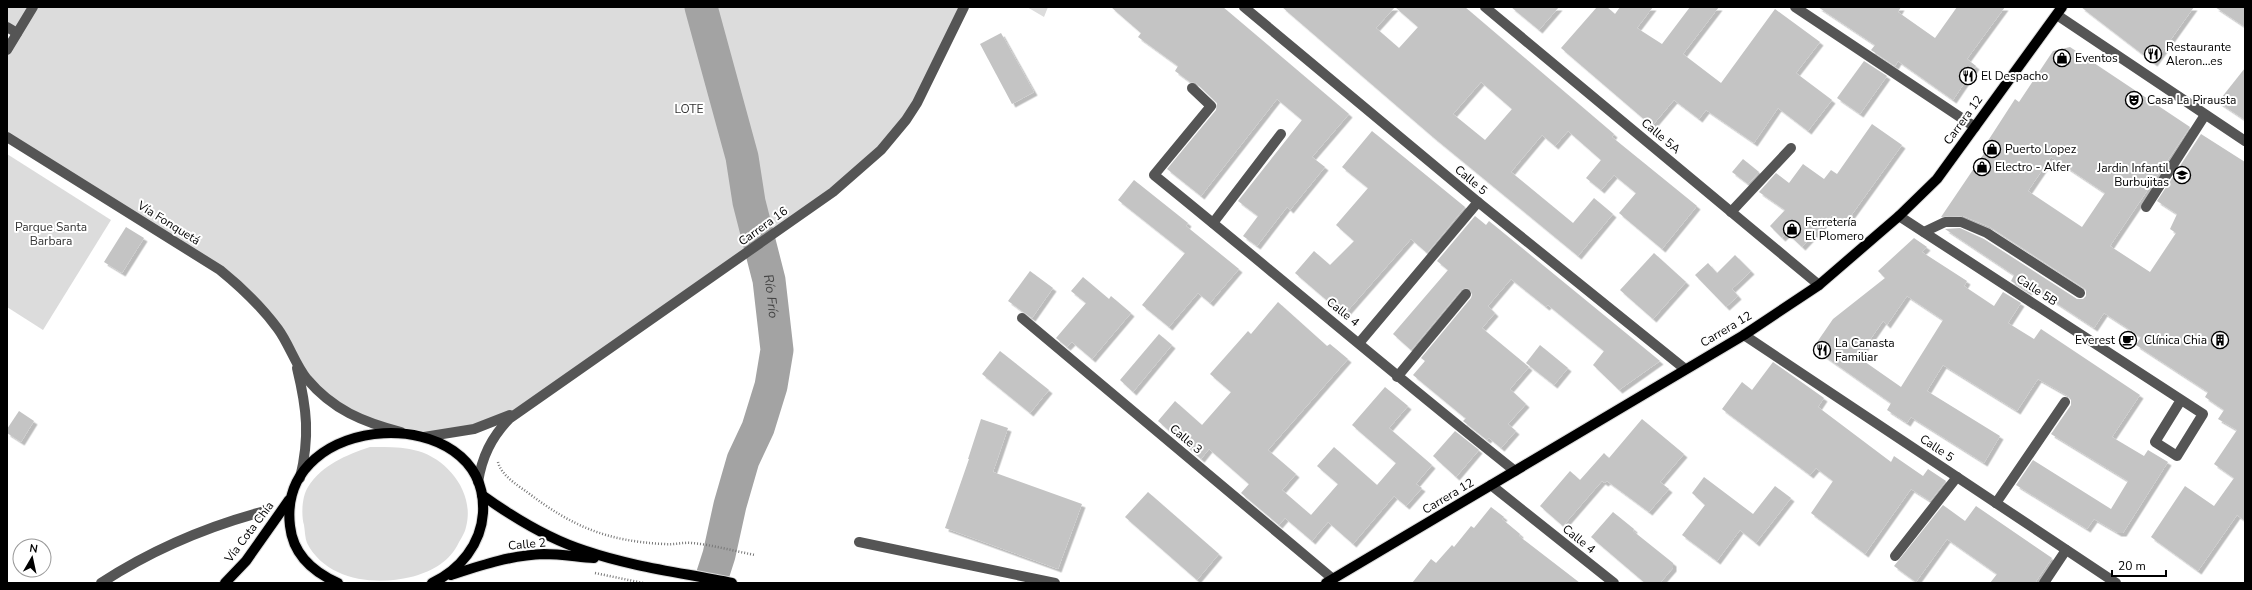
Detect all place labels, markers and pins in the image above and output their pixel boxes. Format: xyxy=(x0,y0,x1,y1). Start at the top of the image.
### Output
place label: Restaurante Aleron...es xyxy=(2166,39,2231,69)
restaurant icon: Restaurante Aleron...es xyxy=(2143,44,2163,64)
shop icon: Eventos xyxy=(2052,48,2072,68)
place label: Eventos xyxy=(2075,50,2118,66)
restaurant icon: El Despacho xyxy=(1958,66,1978,86)
place label: El Despacho xyxy=(1981,68,2048,84)
theatre icon: Casa La Pirausta xyxy=(2124,90,2144,110)
place label: Casa La Pirausta xyxy=(2147,92,2236,108)
shop icon: Puerto Lopez xyxy=(1982,139,2002,159)
place label: Puerto Lopez xyxy=(2005,141,2077,157)
shop icon: Electro - Alfer xyxy=(1972,157,1992,177)
place label: Electro - Alfer xyxy=(1995,159,2071,175)
place label: Jardin Infantil Burbujitas xyxy=(2096,160,2169,190)
school or university icon: Jardin Infantil Burbujitas xyxy=(2172,165,2192,185)
place label: Ferretería El Plomero xyxy=(1805,214,1864,244)
shop icon: Ferretería El Plomero xyxy=(1782,219,1802,239)
cafe icon: Everest xyxy=(2118,330,2138,350)
building icon: Clínica Chia xyxy=(2210,330,2230,350)
place label: Everest xyxy=(2075,332,2116,348)
place label: Clínica Chia xyxy=(2144,332,2207,348)
place label: La Canasta Familiar xyxy=(1835,335,1895,365)
restaurant icon: La Canasta Familiar xyxy=(1812,340,1832,360)

